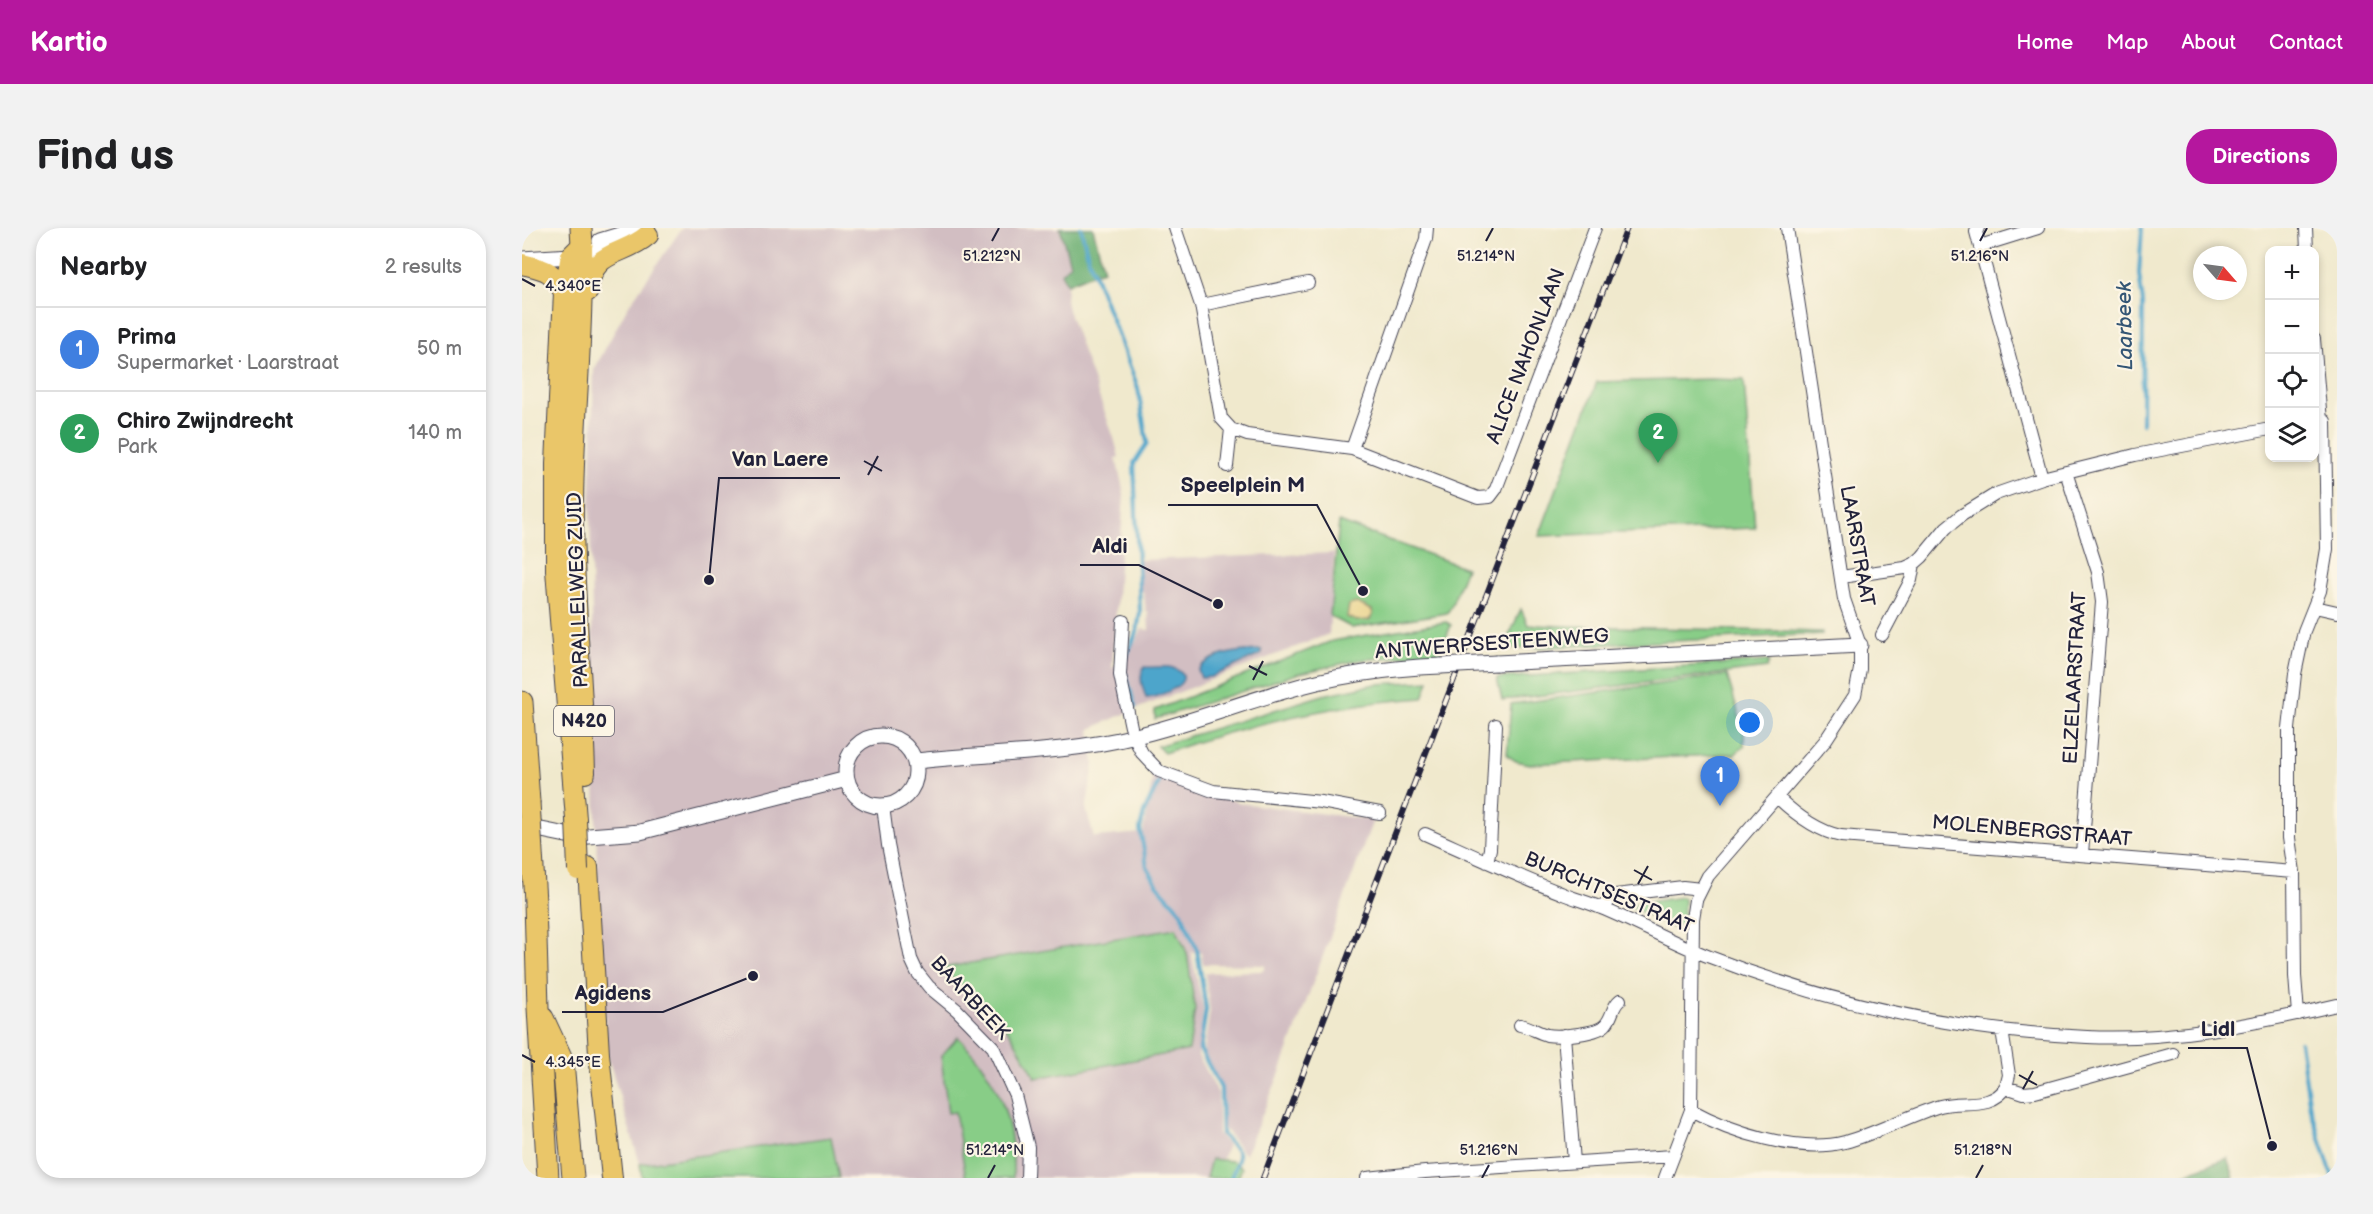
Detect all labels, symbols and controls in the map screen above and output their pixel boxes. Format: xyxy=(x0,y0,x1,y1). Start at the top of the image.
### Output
text: Kartio xyxy=(30,26,108,59)
text: Home xyxy=(2016,30,2073,55)
text: Map xyxy=(2106,30,2148,55)
text: About xyxy=(2181,30,2236,55)
text: Contact xyxy=(2269,30,2343,55)
button: Directions xyxy=(2186,129,2337,184)
text: Find us xyxy=(36,131,174,182)
north arrow xyxy=(2193,246,2247,300)
map controls xyxy=(2265,246,2319,462)
button: + xyxy=(2265,246,2319,300)
text: 51.212°N xyxy=(963,247,1021,266)
text: 51.214°N xyxy=(1457,247,1515,266)
text: 51.216°N xyxy=(1951,247,2009,266)
text: Nearby xyxy=(60,252,147,283)
text: 2 results xyxy=(385,255,462,279)
street label: ALICE NAHONLAAN xyxy=(1481,265,1571,447)
text: 4.340°E xyxy=(545,277,601,296)
water label: Laarbeek xyxy=(2112,281,2138,371)
button: − xyxy=(2265,300,2319,354)
text: Prima xyxy=(117,324,176,351)
text: 1 xyxy=(75,337,84,361)
text: 50 m xyxy=(417,337,462,361)
text: Supermarket · Laarstraat xyxy=(117,351,339,375)
button: locate xyxy=(2265,354,2319,408)
text: Chiro Zwijndrecht xyxy=(117,408,293,435)
button: layers xyxy=(2265,408,2319,462)
pin: 2 xyxy=(1638,414,1678,463)
text: 2 xyxy=(74,421,85,445)
text: 140 m xyxy=(408,421,462,445)
text: Park xyxy=(117,435,157,459)
callout: Van Laere xyxy=(719,439,840,478)
text: Van Laere xyxy=(732,447,828,472)
callout: Speelplein M xyxy=(1168,466,1317,505)
text: Speelplein M xyxy=(1181,473,1305,498)
street label: LAARSTRAAT xyxy=(1835,484,1879,608)
street label: PARALLELWEG ZUID xyxy=(563,492,593,688)
callout: Aldi xyxy=(1080,526,1139,565)
text: Aldi xyxy=(1091,534,1128,559)
street label: ELZELAARSTRAAT xyxy=(2058,591,2092,765)
street label: ANTWERPSESTEENWEG xyxy=(1374,624,1610,664)
road number: N420 xyxy=(554,706,614,736)
your location xyxy=(1735,708,1764,737)
pin: 1 xyxy=(1700,756,1740,806)
street label: MOLENBERGSTRAAT xyxy=(1931,810,2133,852)
street label: BURCHTSESTRAAT xyxy=(1521,847,1697,939)
street label: BAARBEEK xyxy=(925,951,1015,1045)
callout: Agidens xyxy=(562,973,663,1012)
text: Agidens xyxy=(574,981,651,1006)
callout: Lidl xyxy=(2188,1009,2247,1048)
text: Lidl xyxy=(2201,1017,2235,1042)
text: 4.345°E xyxy=(545,1053,601,1072)
text: 51.214°N xyxy=(966,1141,1024,1160)
text: 51.216°N xyxy=(1460,1141,1518,1160)
text: 51.218°N xyxy=(1954,1141,2012,1160)

